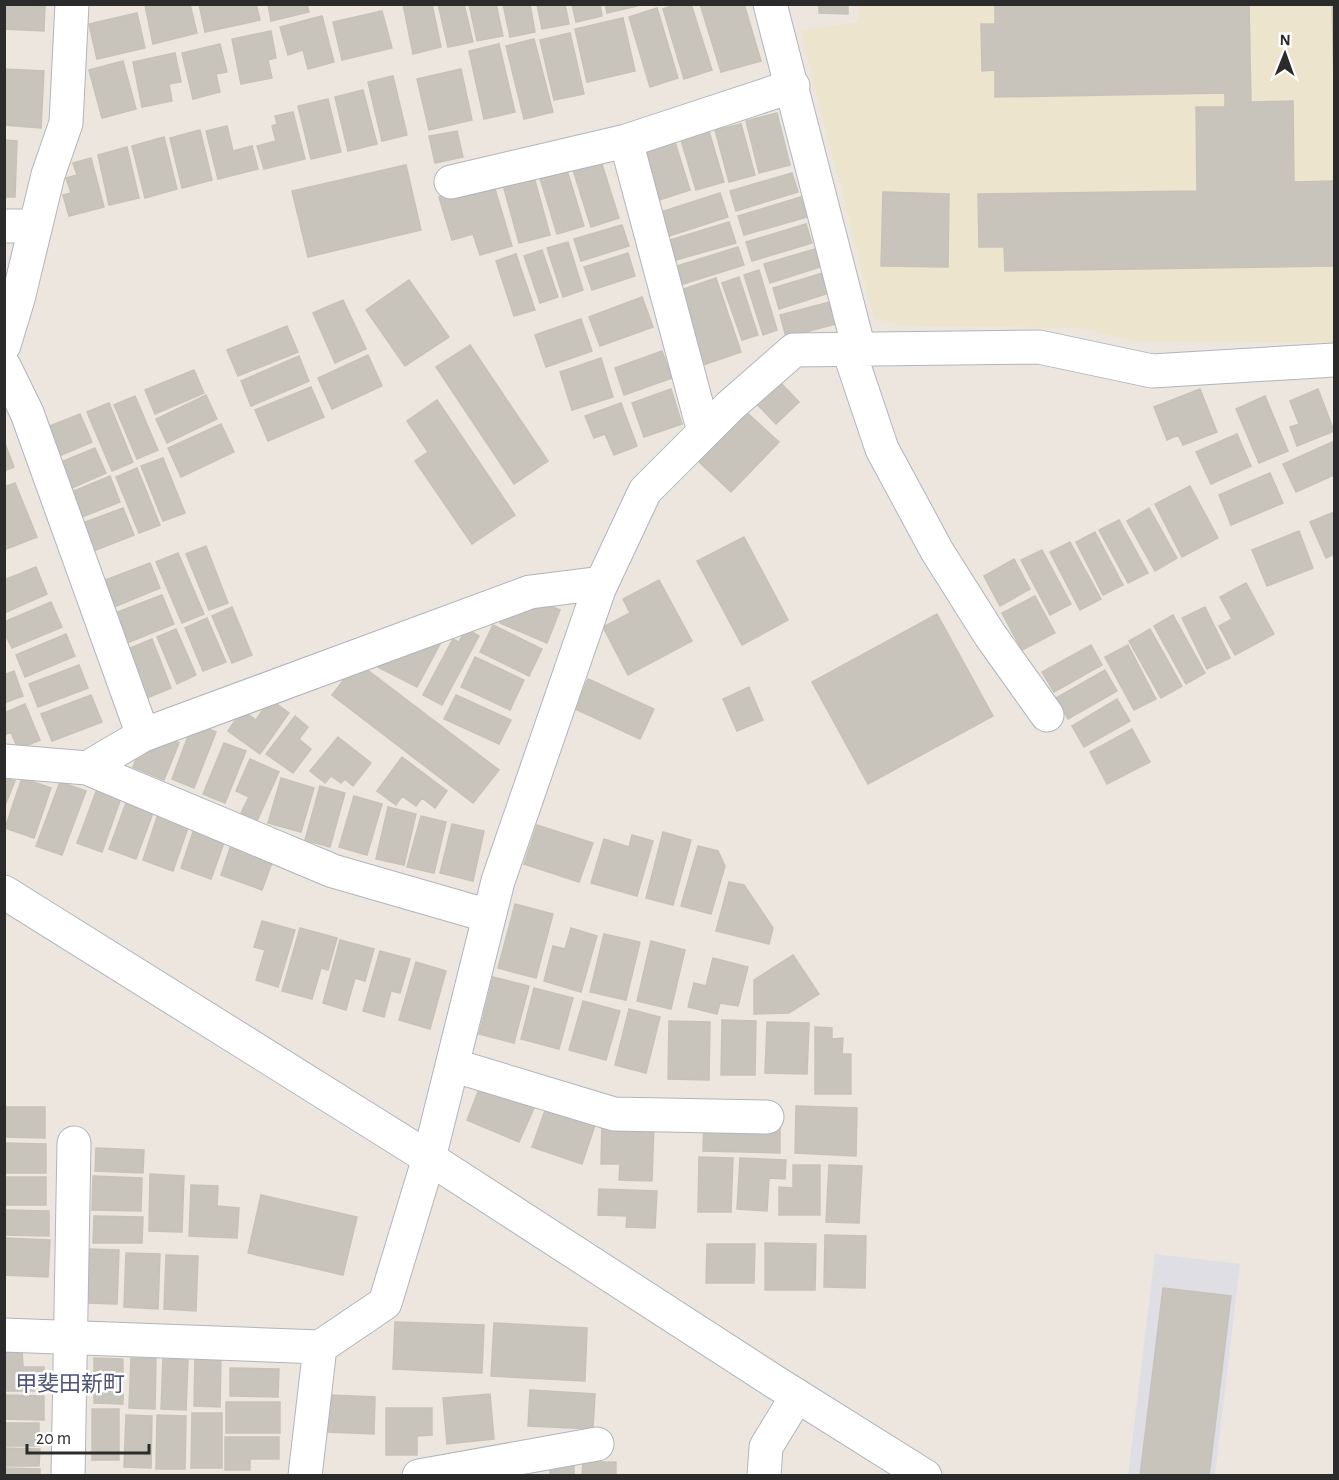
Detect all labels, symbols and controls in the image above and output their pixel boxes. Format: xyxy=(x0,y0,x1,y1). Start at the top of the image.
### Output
north arrow xyxy=(1255,24,1315,84)
text: N xyxy=(1280,32,1291,48)
district label: 甲斐田新町 xyxy=(15,1372,125,1395)
scale bar xyxy=(27,1417,148,1455)
text: 20 m xyxy=(36,1430,71,1448)

